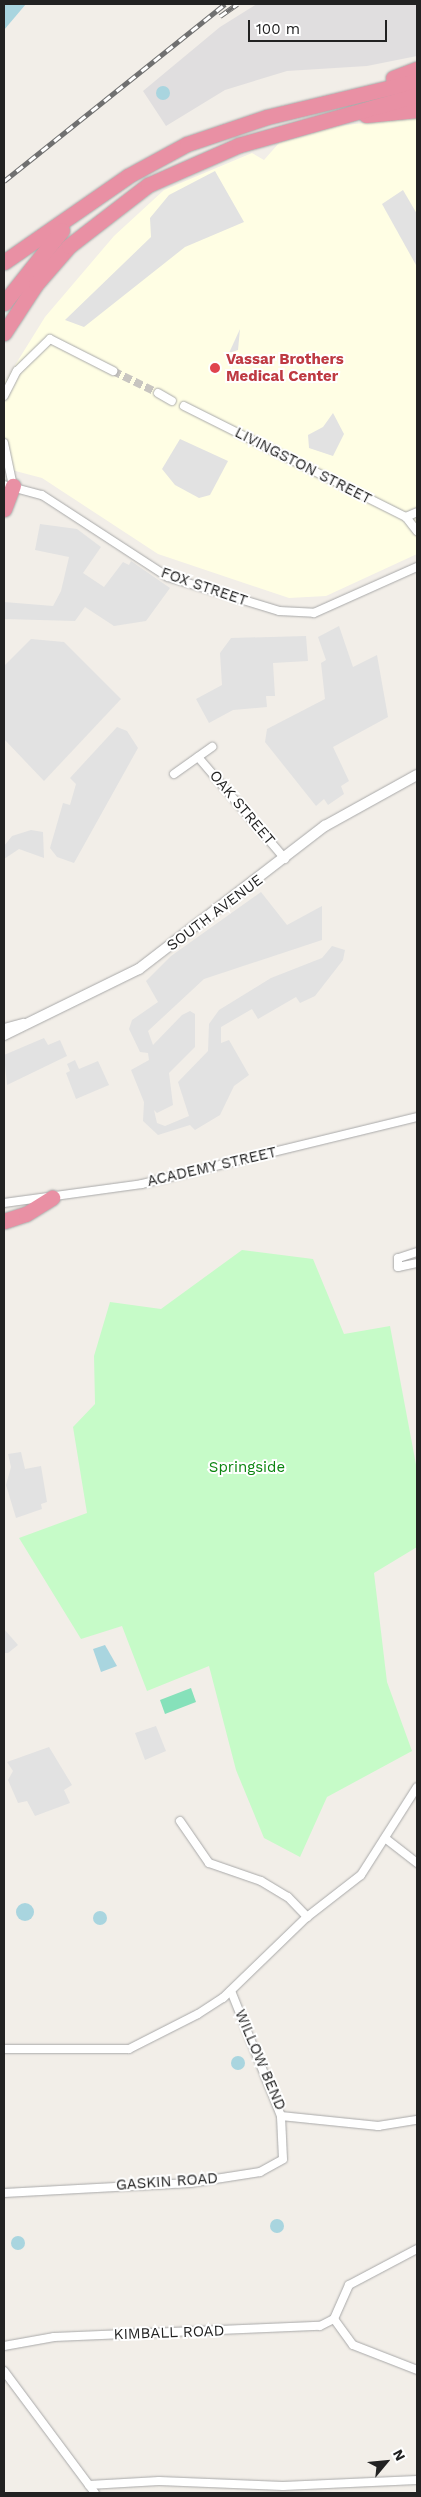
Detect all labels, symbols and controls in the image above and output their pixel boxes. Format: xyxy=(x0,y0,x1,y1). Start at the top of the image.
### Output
scale bar xyxy=(251,10,390,42)
text: 100 m xyxy=(256,20,300,38)
place label: Vassar Brothers Medical Center xyxy=(226,350,344,385)
marker: Vassar Brothers Medical Center xyxy=(208,361,222,375)
street label: LIVINGSTON STREET xyxy=(232,424,374,508)
street label: FOX STREET xyxy=(158,564,250,610)
street label: OAK STREET xyxy=(205,767,279,849)
street label: SOUTH AVENUE xyxy=(163,871,267,955)
street label: ACADEMY STREET xyxy=(145,1143,279,1191)
park label: Springside xyxy=(209,1459,285,1477)
street label: WILLOW BEND xyxy=(231,2007,289,2113)
street label: GASKIN ROAD xyxy=(115,2169,219,2195)
street label: KIMBALL ROAD xyxy=(113,2322,225,2344)
north arrow xyxy=(361,2437,411,2487)
text: N xyxy=(390,2447,409,2463)

